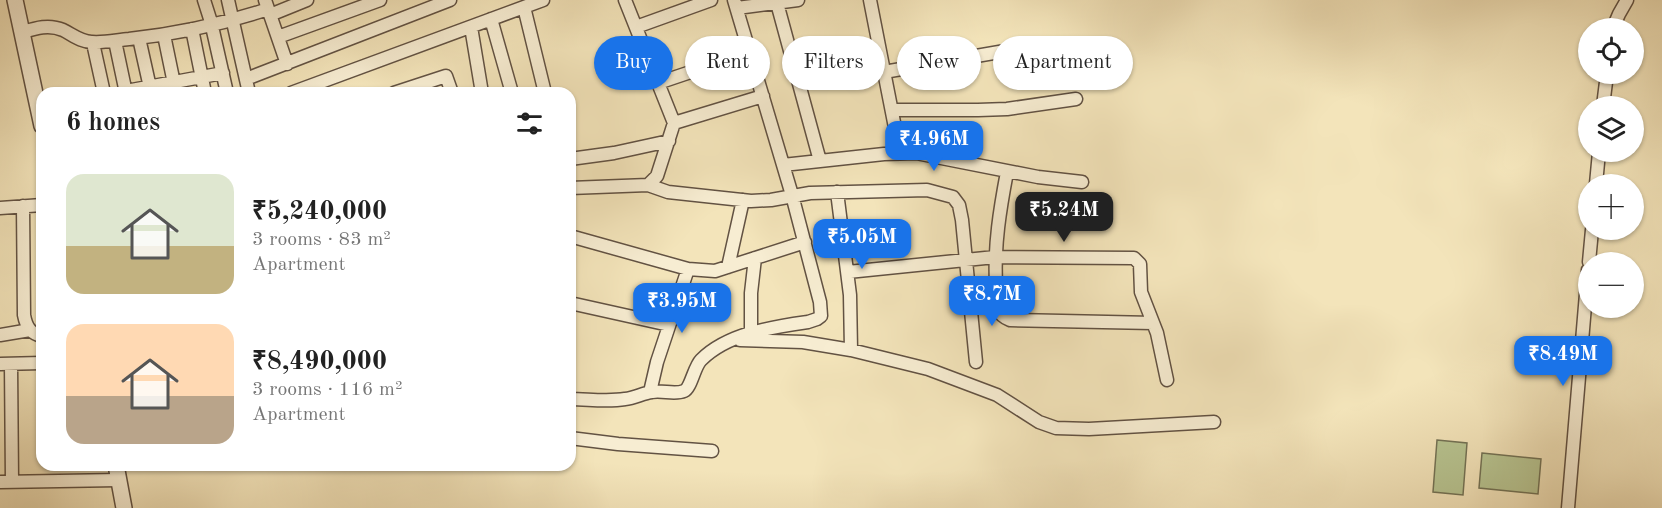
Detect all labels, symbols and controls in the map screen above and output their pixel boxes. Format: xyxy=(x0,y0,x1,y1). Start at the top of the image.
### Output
map controls xyxy=(1578,18,1644,318)
button: locate xyxy=(1578,18,1644,84)
chip: Buy xyxy=(594,36,673,90)
chip: Rent xyxy=(685,36,770,90)
chip: Filters xyxy=(782,36,885,90)
chip: New xyxy=(897,36,981,90)
chip: Apartment xyxy=(993,36,1133,90)
button: layers xyxy=(1578,96,1644,162)
icon: filters xyxy=(513,107,546,140)
text: 6 homes xyxy=(66,110,160,136)
pin: ₹4.96M xyxy=(885,121,983,172)
text: ₹4.96M xyxy=(899,130,969,150)
button: + xyxy=(1578,174,1644,240)
pin: ₹5.24M xyxy=(1015,192,1113,243)
icon: home xyxy=(114,198,186,270)
text: ₹5,240,000 xyxy=(252,199,387,225)
text: ₹5.24M xyxy=(1029,201,1099,221)
pin: ₹5.05M xyxy=(813,219,911,270)
text: ₹5.05M xyxy=(827,228,897,248)
text: 3 rooms · 83 m² xyxy=(252,230,391,250)
button: − xyxy=(1578,252,1644,318)
text: Apartment xyxy=(252,255,346,275)
pin: ₹8.7M xyxy=(950,276,1034,327)
pin: ₹3.95M xyxy=(633,283,731,334)
text: ₹8.7M xyxy=(963,285,1021,305)
text: ₹3.95M xyxy=(647,292,717,312)
pin: ₹8.49M xyxy=(1514,336,1612,387)
text: ₹8.49M xyxy=(1528,345,1598,365)
icon: home xyxy=(114,348,186,420)
text: ₹8,490,000 xyxy=(252,349,387,375)
text: 3 rooms · 116 m² xyxy=(252,380,402,400)
text: Apartment xyxy=(252,405,346,425)

